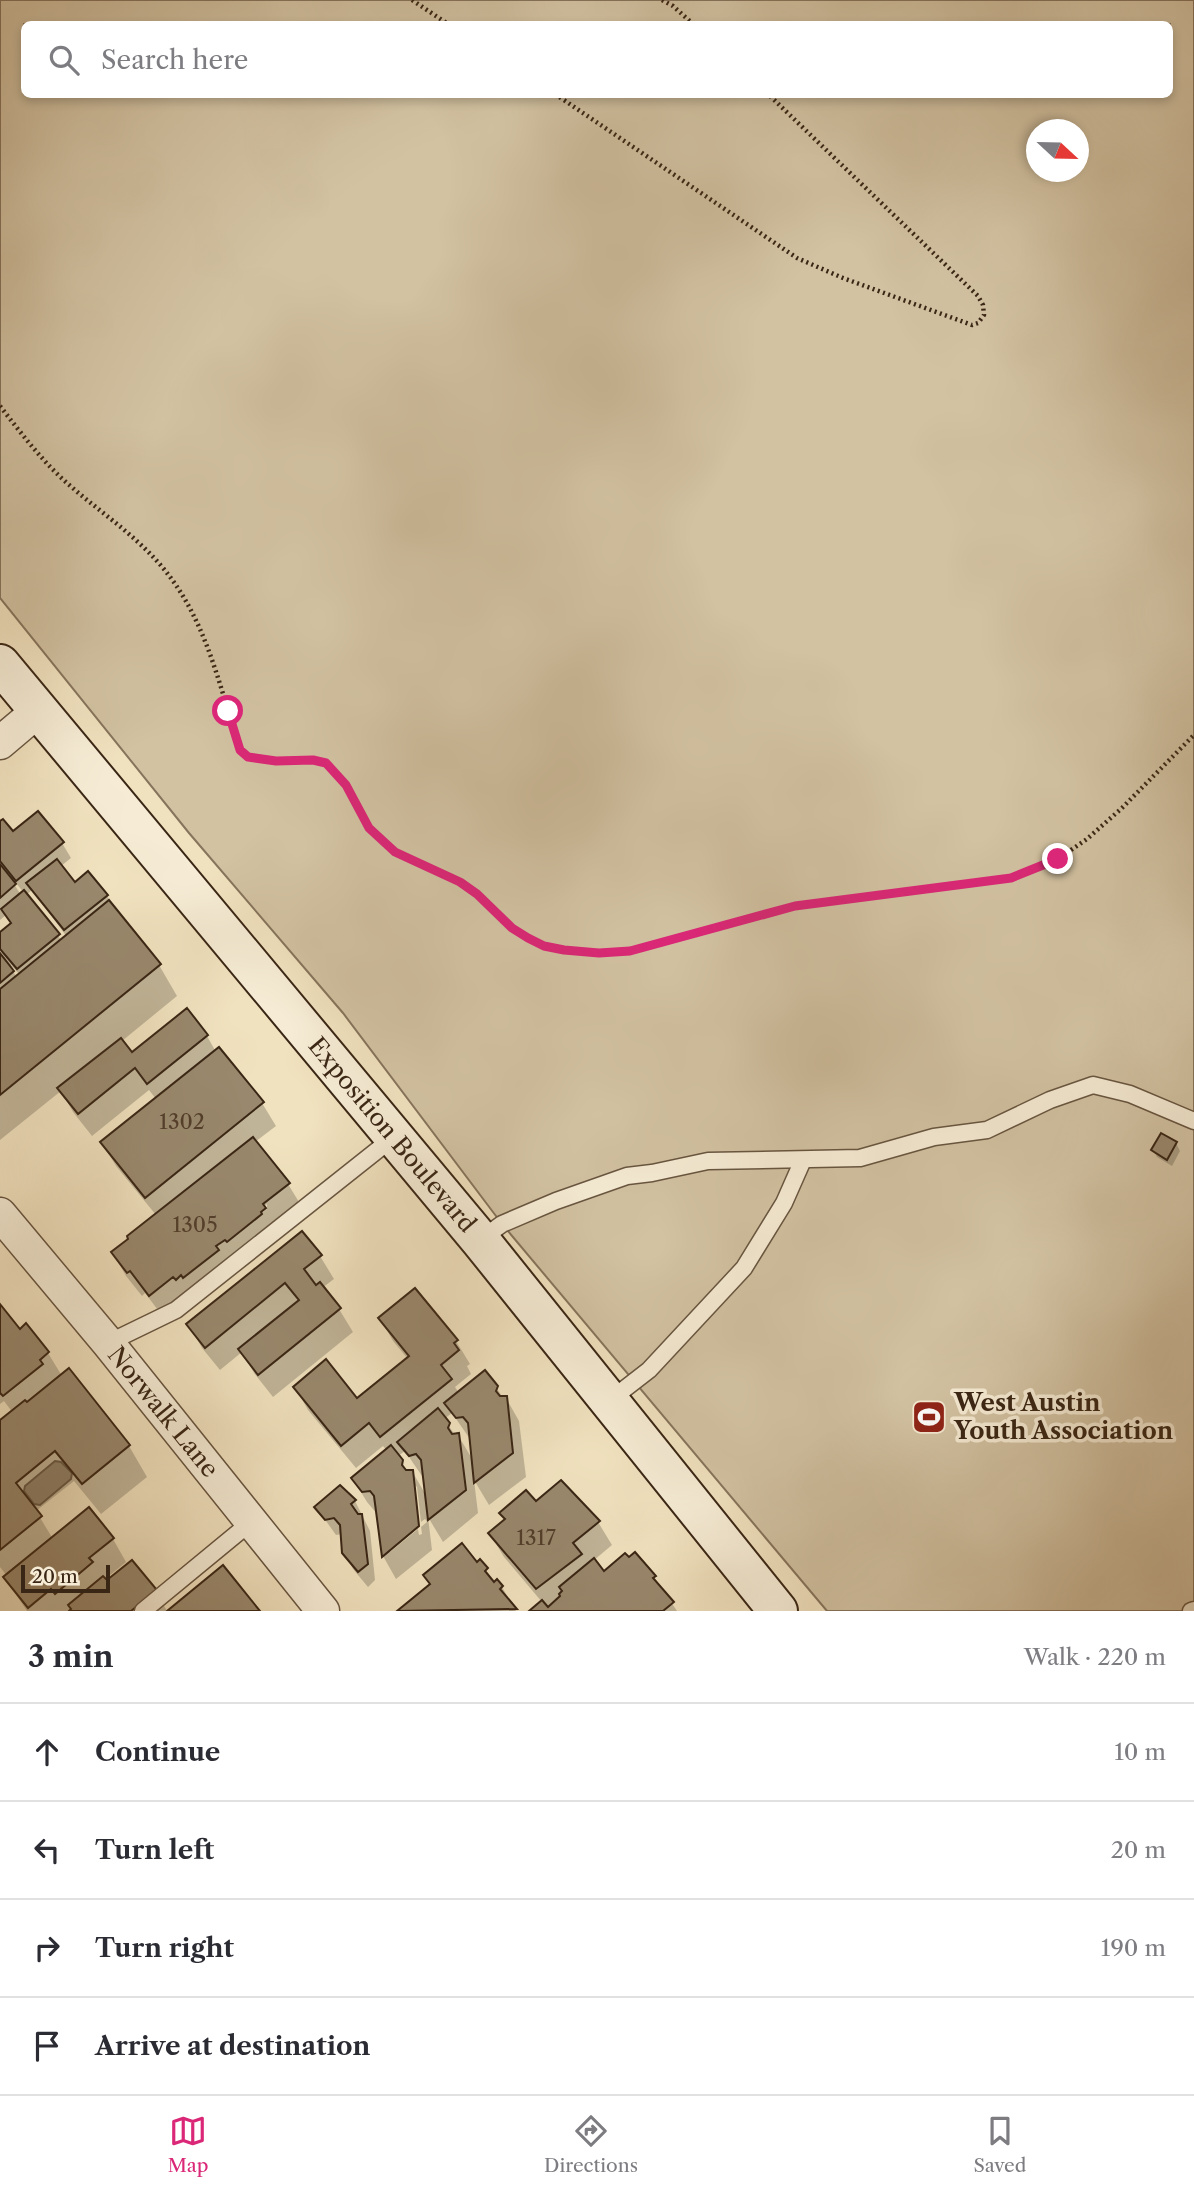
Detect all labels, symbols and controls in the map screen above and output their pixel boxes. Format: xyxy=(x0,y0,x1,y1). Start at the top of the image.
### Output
search box xyxy=(21,21,1173,98)
icon: search xyxy=(45,41,83,79)
text: Search here xyxy=(101,44,248,76)
north arrow xyxy=(1026,119,1089,182)
route start xyxy=(212,695,243,726)
route end xyxy=(1042,843,1073,874)
street label: Exposition Boulevard xyxy=(302,1031,483,1238)
house number: 1302 xyxy=(159,1109,205,1134)
house number: 1305 xyxy=(172,1212,218,1237)
street label: Norwalk Lane xyxy=(102,1341,225,1483)
place label: West Austin Youth Association xyxy=(953,1388,1174,1445)
sports icon: West Austin Youth Association xyxy=(910,1398,948,1436)
house number: 1317 xyxy=(516,1525,556,1550)
scale bar xyxy=(21,1562,110,1594)
text: 20 m xyxy=(32,1565,78,1588)
text: 3 min xyxy=(28,1638,114,1675)
text: Walk · 220 m xyxy=(1024,1643,1166,1671)
icon: ahead xyxy=(28,1733,66,1771)
text: Continue xyxy=(95,1736,220,1768)
text: 10 m xyxy=(1114,1738,1166,1766)
icon: left xyxy=(28,1831,66,1869)
text: Turn left xyxy=(95,1834,214,1866)
text: 20 m xyxy=(1111,1836,1166,1864)
icon: right xyxy=(28,1929,66,1967)
text: Turn right xyxy=(95,1932,234,1964)
text: 190 m xyxy=(1101,1934,1166,1962)
icon: arrive xyxy=(28,2027,66,2065)
text: Arrive at destination xyxy=(95,2030,370,2062)
tab: Map xyxy=(168,2112,209,2177)
tab: Directions xyxy=(544,2112,638,2177)
tab: Saved xyxy=(973,2112,1026,2177)

